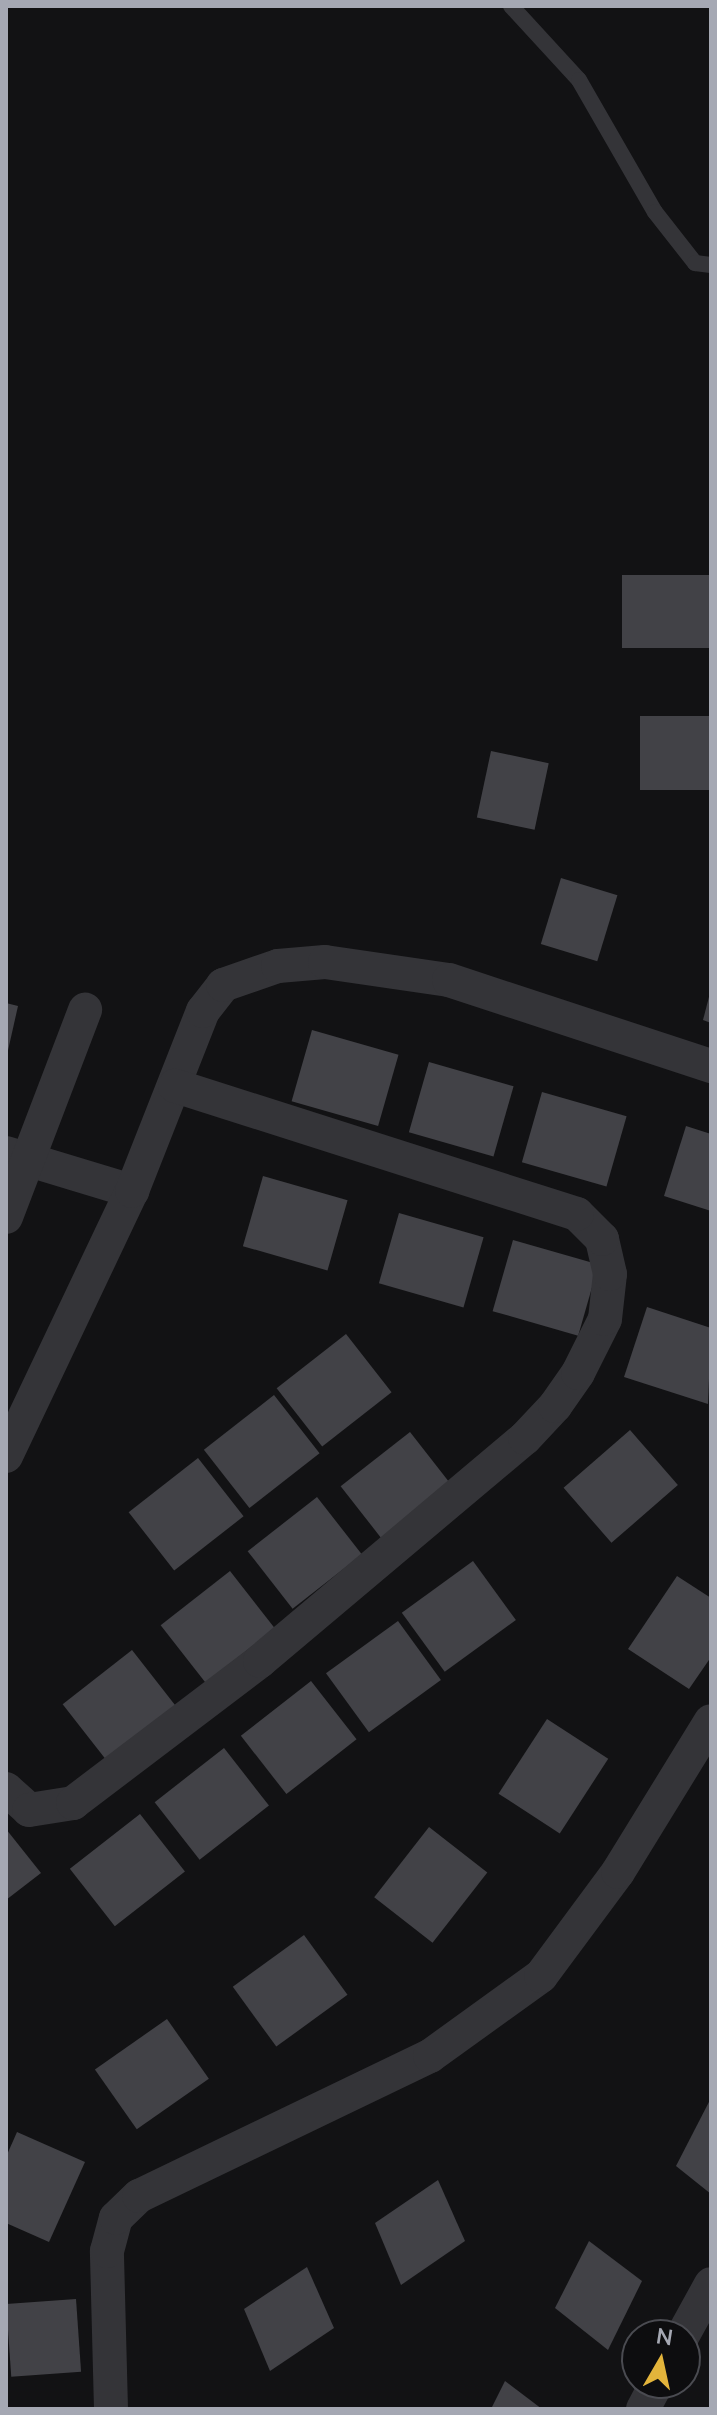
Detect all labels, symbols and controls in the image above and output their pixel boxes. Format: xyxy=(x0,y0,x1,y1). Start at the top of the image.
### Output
north arrow xyxy=(621,2319,701,2399)
text: N xyxy=(654,2321,675,2353)

